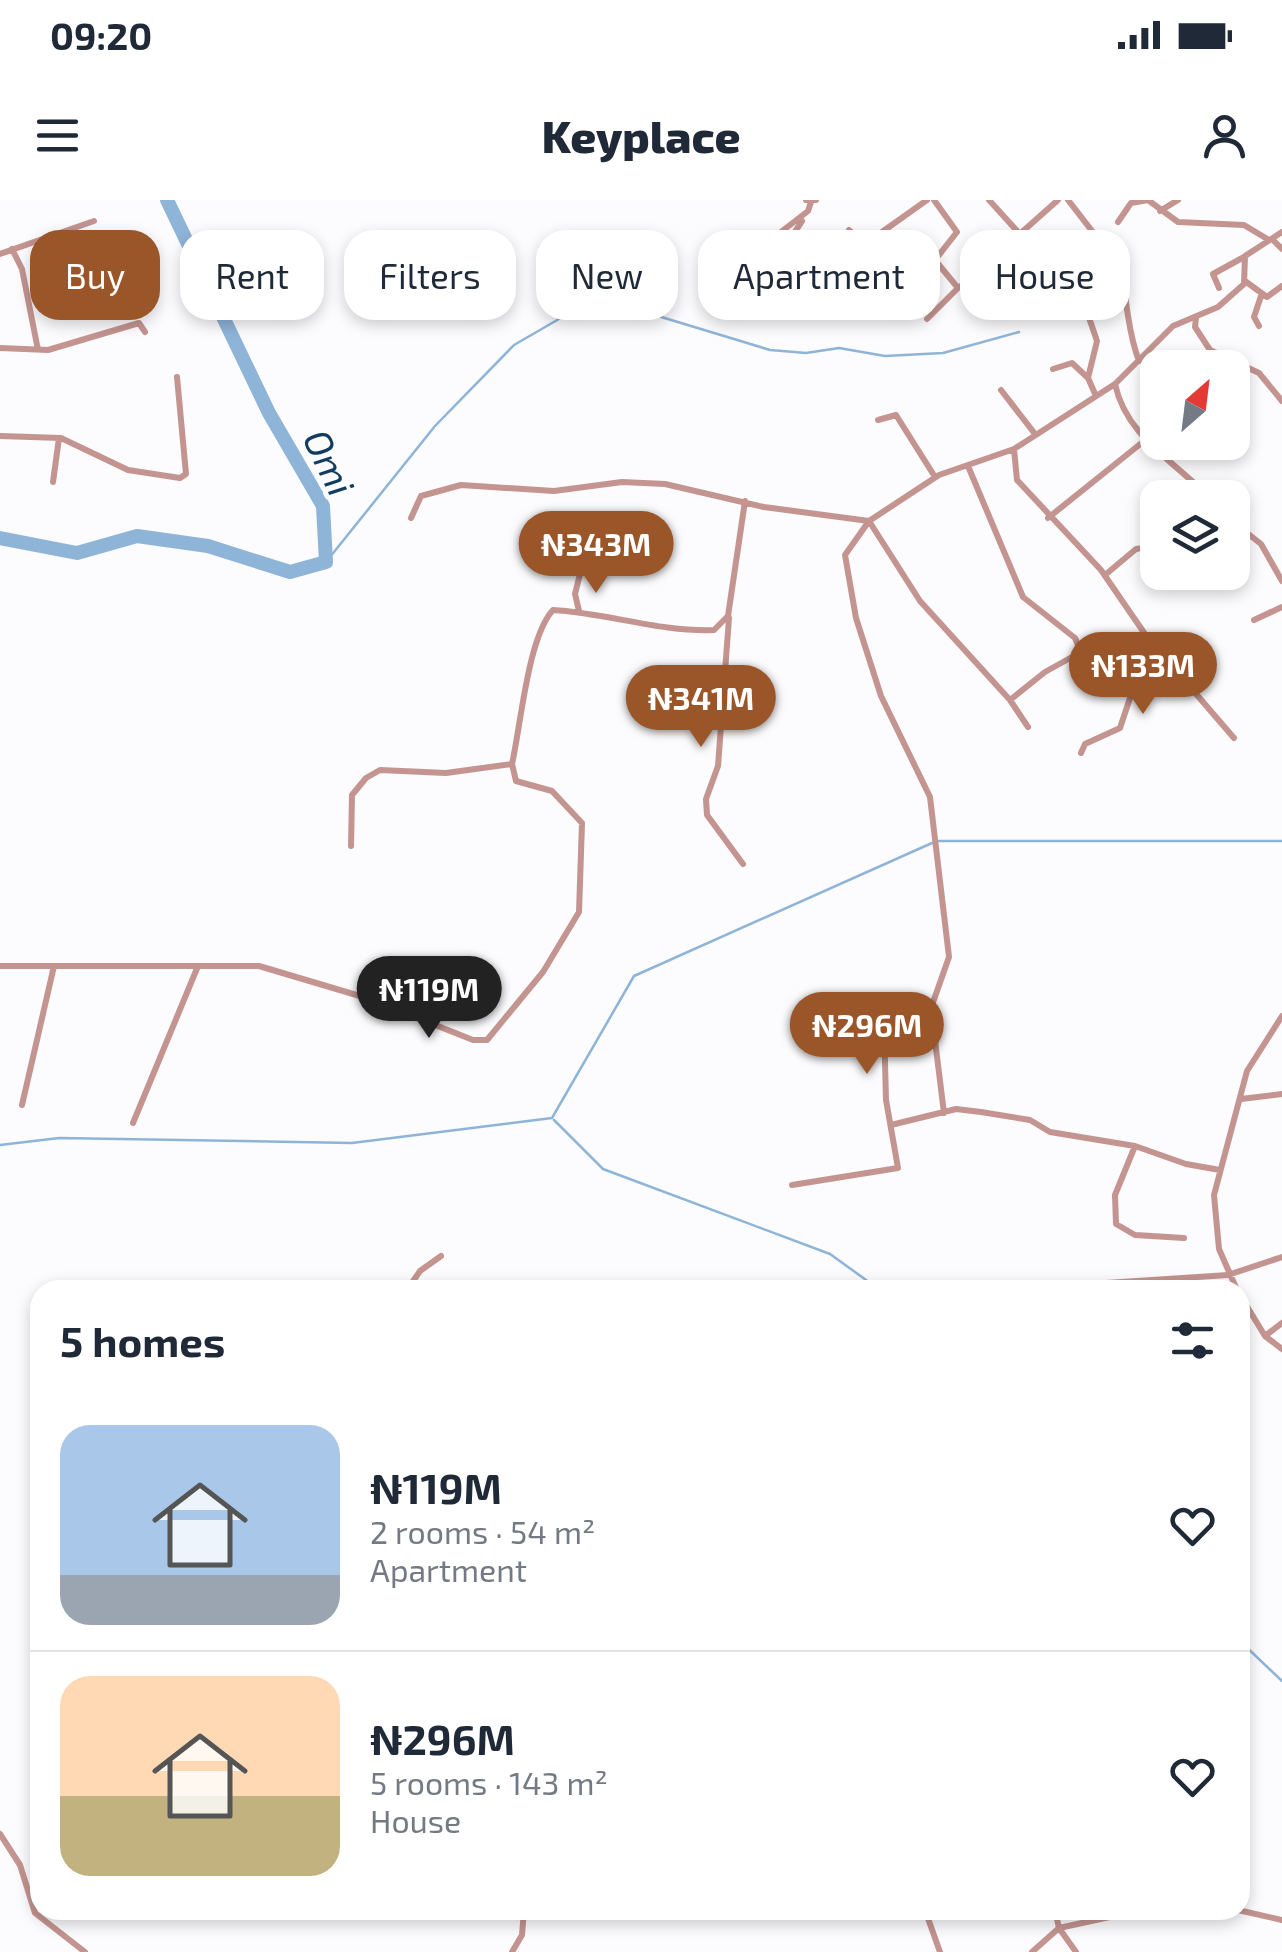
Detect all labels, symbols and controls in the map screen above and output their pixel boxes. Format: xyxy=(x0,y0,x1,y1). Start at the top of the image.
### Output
text: 09:20 xyxy=(50,12,152,58)
icon: menu xyxy=(30,108,85,163)
text: Keyplace xyxy=(542,108,741,162)
icon: person xyxy=(1197,108,1252,163)
chip: Buy xyxy=(30,230,160,320)
chip: Rent xyxy=(180,230,324,320)
chip: Filters xyxy=(344,230,516,320)
chip: New xyxy=(536,230,678,320)
chip: Apartment xyxy=(698,230,940,320)
chip: House xyxy=(960,230,1130,320)
north arrow xyxy=(1140,350,1250,460)
map controls xyxy=(1140,350,1250,590)
water label: Omi xyxy=(294,421,366,503)
button: layers xyxy=(1140,480,1250,590)
pin: ₦343M xyxy=(526,511,666,596)
text: ₦343M xyxy=(541,524,651,562)
pin: ₦133M xyxy=(1073,632,1213,717)
text: ₦133M xyxy=(1091,645,1195,683)
pin: ₦341M xyxy=(631,665,771,750)
text: ₦341M xyxy=(648,678,754,716)
pin: ₦119M xyxy=(359,956,499,1041)
text: ₦119M xyxy=(379,969,479,1007)
pin: ₦296M xyxy=(797,992,937,1077)
text: ₦296M xyxy=(812,1005,922,1043)
icon: filters xyxy=(1165,1313,1220,1368)
text: 5 homes xyxy=(60,1315,225,1365)
text: ₦119M xyxy=(370,1462,502,1512)
icon: home xyxy=(140,1465,260,1585)
icon: heart xyxy=(1165,1498,1220,1553)
text: 2 rooms · 54 m² xyxy=(370,1512,595,1550)
text: Apartment xyxy=(370,1550,527,1588)
text: ₦296M xyxy=(370,1713,515,1763)
icon: home xyxy=(140,1716,260,1836)
icon: heart xyxy=(1165,1749,1220,1804)
text: 5 rooms · 143 m² xyxy=(370,1763,608,1801)
text: House xyxy=(370,1801,461,1839)

